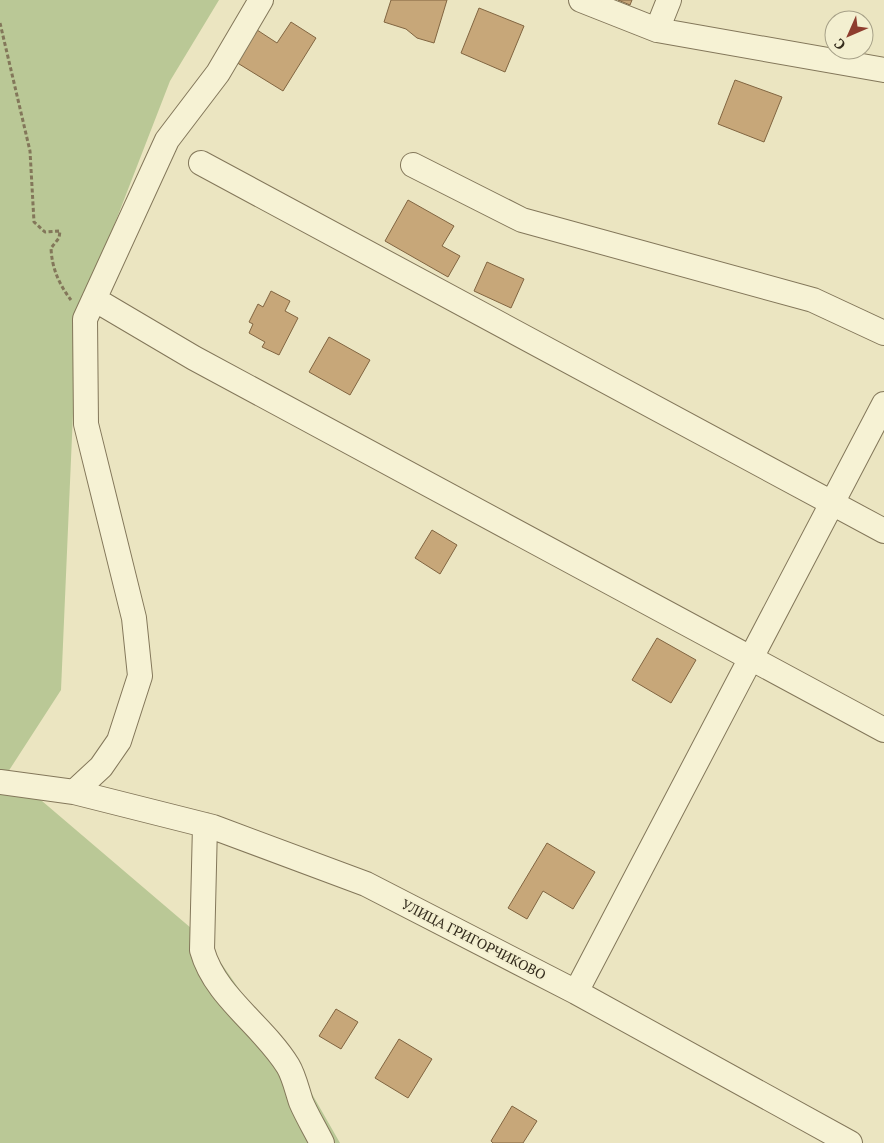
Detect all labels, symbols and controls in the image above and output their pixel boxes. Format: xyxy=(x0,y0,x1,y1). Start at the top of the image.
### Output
north arrow xyxy=(824,10,874,60)
text: С xyxy=(830,35,849,54)
street label: УЛИЦА ГРИГОРЧИКОВО xyxy=(398,894,550,984)

